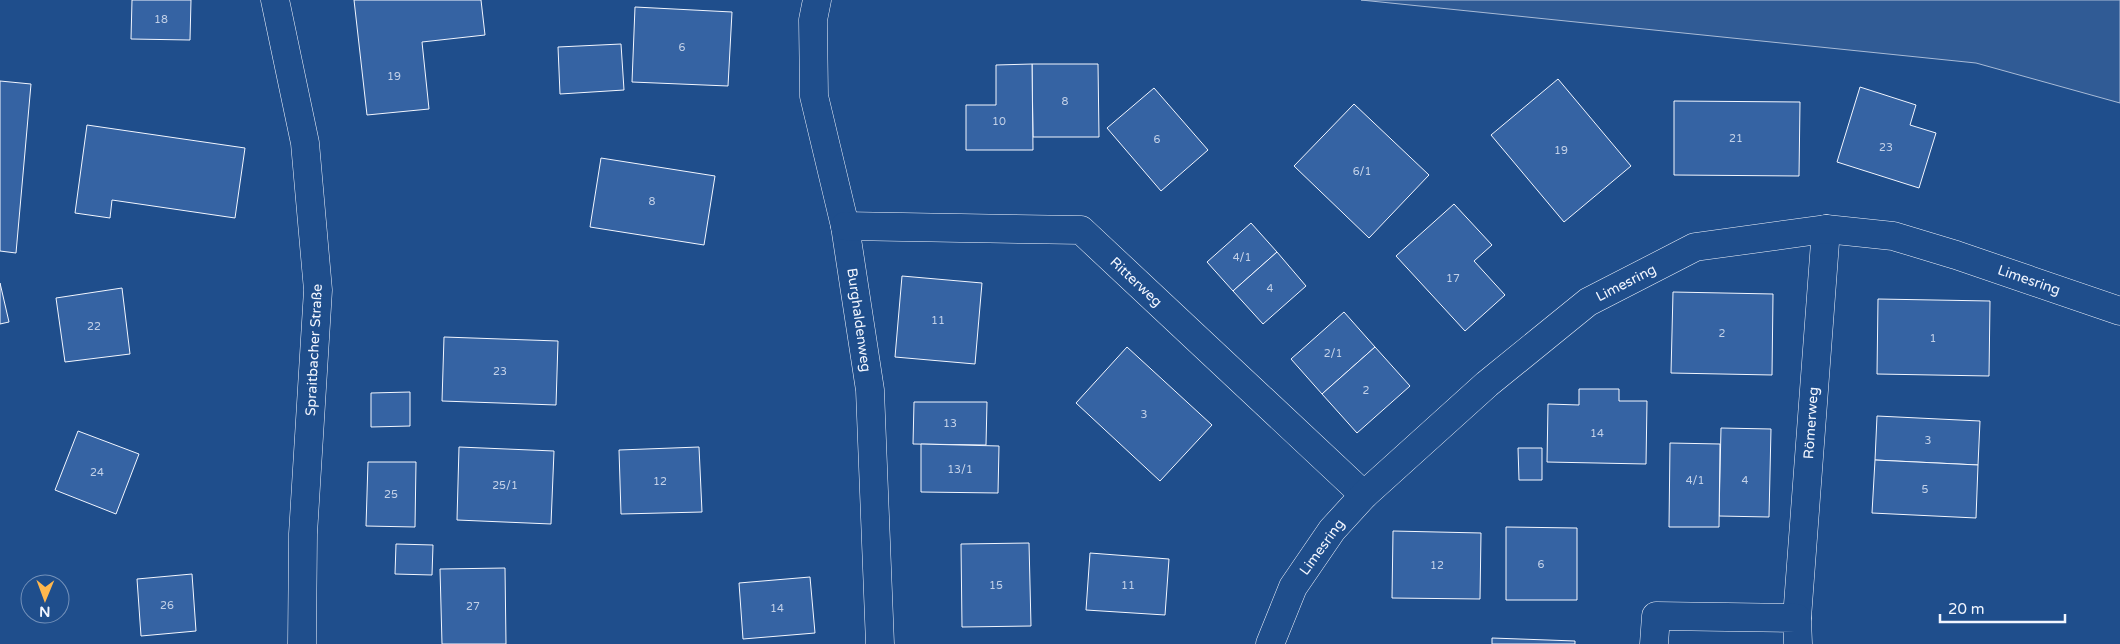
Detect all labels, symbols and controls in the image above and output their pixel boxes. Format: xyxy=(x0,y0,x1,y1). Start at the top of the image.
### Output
house number: 18 xyxy=(154,13,168,26)
house number: 6 xyxy=(679,41,686,54)
house number: 19 xyxy=(387,70,401,83)
house number: 8 xyxy=(1062,95,1069,108)
house number: 10 xyxy=(992,115,1006,128)
house number: 21 xyxy=(1729,132,1743,145)
house number: 6 xyxy=(1154,133,1161,146)
house number: 23 xyxy=(1879,141,1893,154)
house number: 19 xyxy=(1554,144,1568,157)
house number: 6/1 xyxy=(1353,165,1371,178)
house number: 8 xyxy=(649,195,656,208)
house number: 4/1 xyxy=(1233,251,1251,264)
street label: Ritterweg xyxy=(1106,254,1166,310)
street label: Limesring xyxy=(1593,261,1659,305)
street label: Limesring xyxy=(1995,261,2063,299)
street label: Burghaldenweg xyxy=(843,267,875,373)
house number: 17 xyxy=(1446,272,1460,285)
house number: 4 xyxy=(1267,282,1274,295)
street label: Spraitbacher Straße xyxy=(302,283,326,417)
house number: 11 xyxy=(931,314,945,327)
house number: 22 xyxy=(87,320,101,333)
house number: 2 xyxy=(1719,327,1726,340)
house number: 1 xyxy=(1930,332,1936,345)
house number: 2/1 xyxy=(1324,347,1342,360)
house number: 23 xyxy=(493,365,507,378)
house number: 2 xyxy=(1363,384,1370,397)
street label: Römerweg xyxy=(1800,386,1822,460)
house number: 3 xyxy=(1141,408,1148,421)
house number: 13 xyxy=(943,417,957,430)
house number: 14 xyxy=(1590,427,1604,440)
house number: 3 xyxy=(1925,434,1932,447)
house number: 13/1 xyxy=(947,463,973,476)
house number: 24 xyxy=(90,466,104,479)
house number: 4/1 xyxy=(1686,474,1704,487)
house number: 4 xyxy=(1742,474,1749,487)
house number: 12 xyxy=(653,475,667,488)
house number: 25/1 xyxy=(492,479,518,492)
house number: 5 xyxy=(1922,483,1929,496)
house number: 25 xyxy=(384,488,398,501)
street label: Limesring xyxy=(1296,516,1348,578)
house number: 6 xyxy=(1538,558,1545,571)
house number: 12 xyxy=(1430,559,1444,572)
north arrow xyxy=(20,574,70,624)
house number: 15 xyxy=(989,579,1003,592)
house number: 11 xyxy=(1121,579,1135,592)
scale bar xyxy=(1940,592,2065,624)
house number: 26 xyxy=(160,599,174,612)
house number: 27 xyxy=(466,600,480,613)
text: 20 m xyxy=(1948,600,1985,618)
house number: 14 xyxy=(770,602,784,615)
text: N xyxy=(39,603,51,620)

